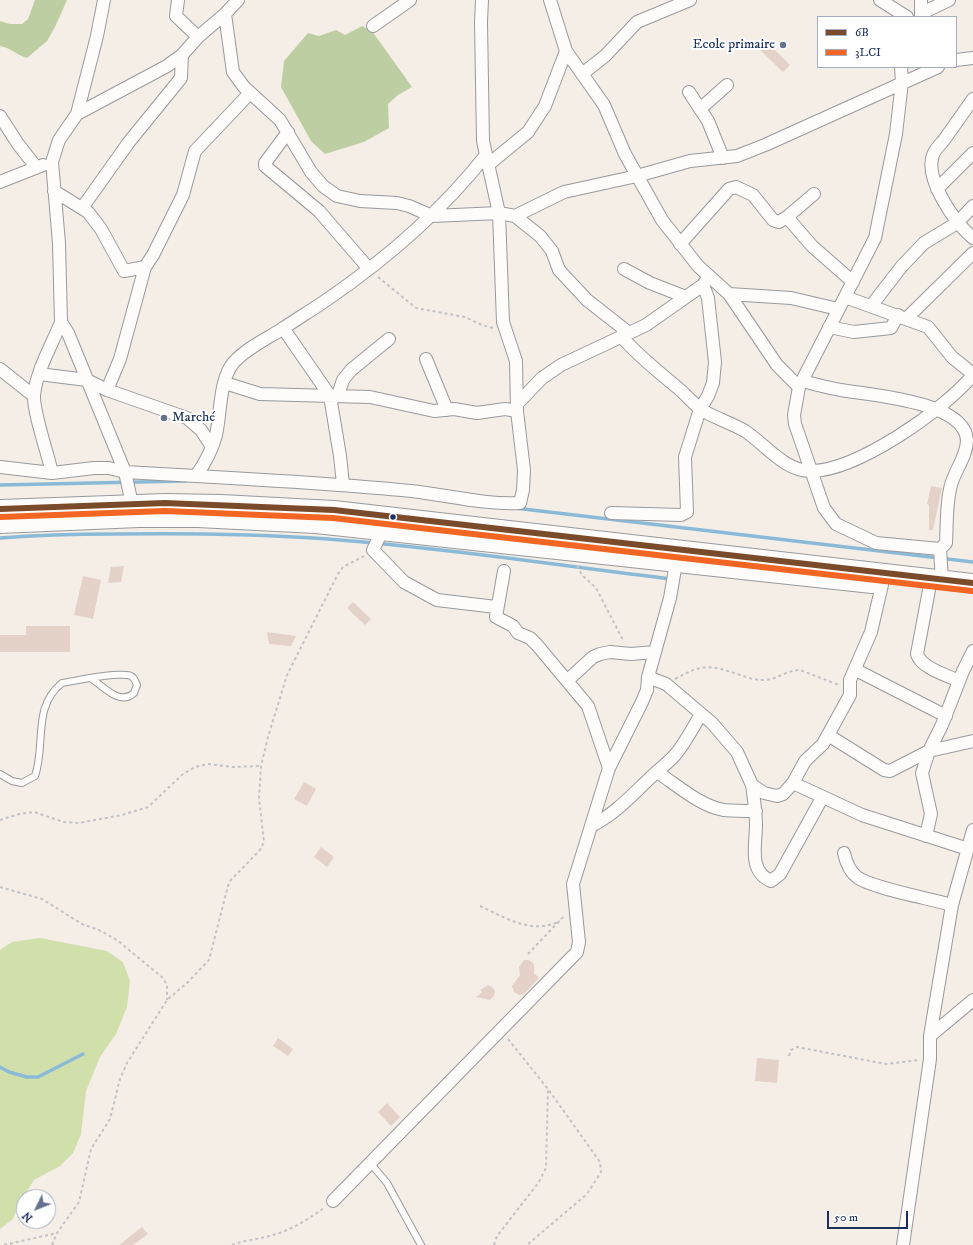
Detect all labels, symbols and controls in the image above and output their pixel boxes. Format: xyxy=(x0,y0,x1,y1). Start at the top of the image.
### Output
legend xyxy=(817,16,957,68)
text: 6B xyxy=(855,25,869,40)
place label: Ecole primaire xyxy=(692,37,775,53)
marker: Ecole primaire xyxy=(778,40,788,50)
text: 3LCI xyxy=(855,45,881,60)
place label: Marché xyxy=(172,410,215,426)
marker: Marché xyxy=(159,413,169,423)
unlabelled marker xyxy=(388,512,398,522)
north arrow xyxy=(16,1189,56,1229)
scale bar xyxy=(829,1203,910,1229)
text: N xyxy=(20,1208,36,1225)
text: 50 m xyxy=(834,1210,858,1225)

